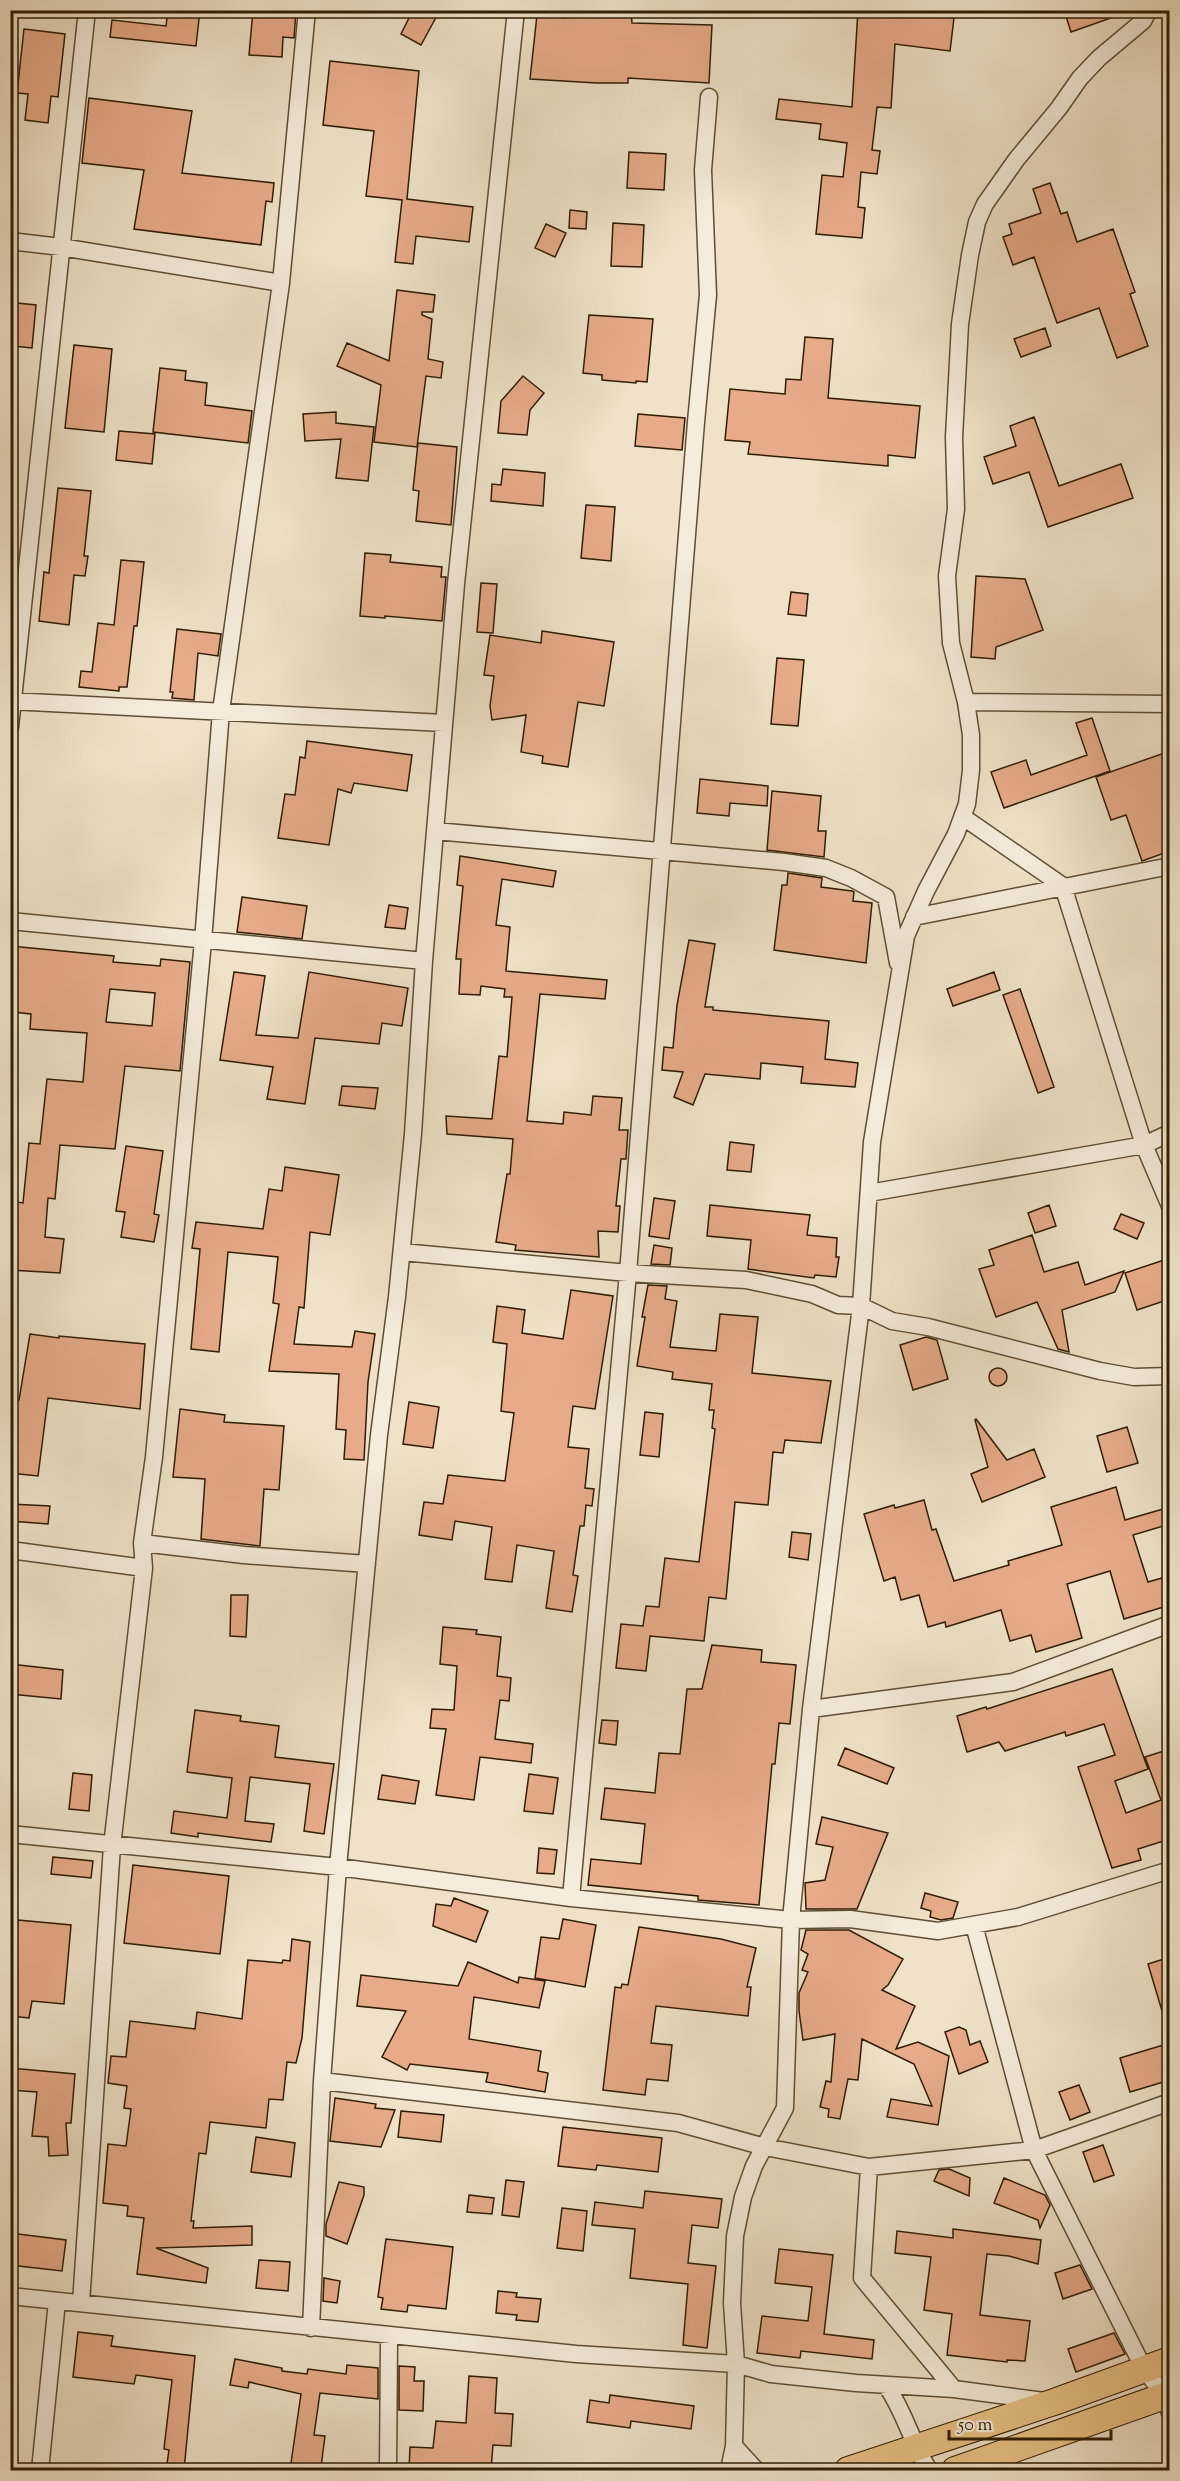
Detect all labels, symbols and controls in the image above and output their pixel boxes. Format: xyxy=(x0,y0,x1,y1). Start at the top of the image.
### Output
scale bar xyxy=(949,2403,1111,2441)
text: 50 m xyxy=(957,2413,993,2439)

